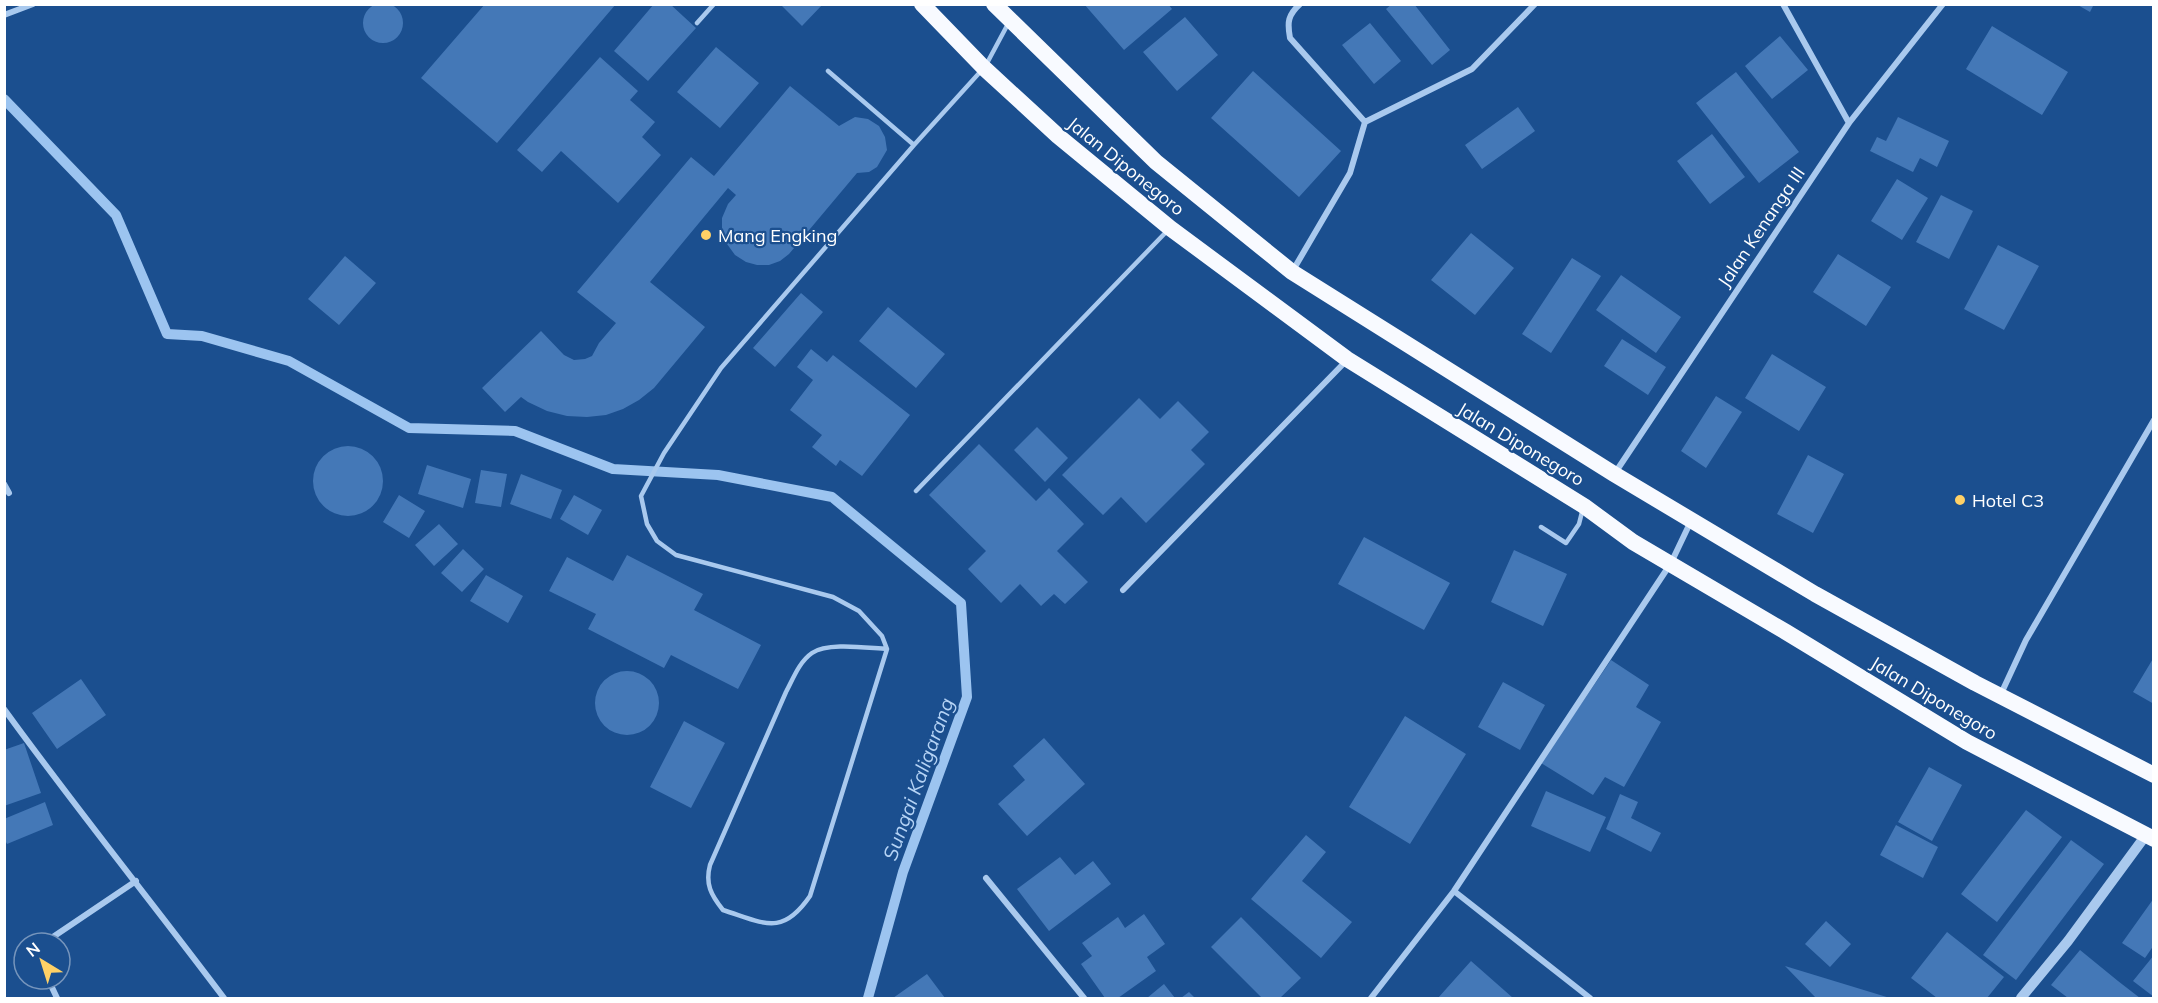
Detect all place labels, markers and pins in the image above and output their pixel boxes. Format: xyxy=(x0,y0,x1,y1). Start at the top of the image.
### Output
place label: Mang Engking xyxy=(718,224,837,247)
marker: Mang Engking xyxy=(699,228,713,242)
place label: Hotel C3 xyxy=(1972,489,2044,512)
marker: Hotel C3 xyxy=(1953,493,1967,507)

